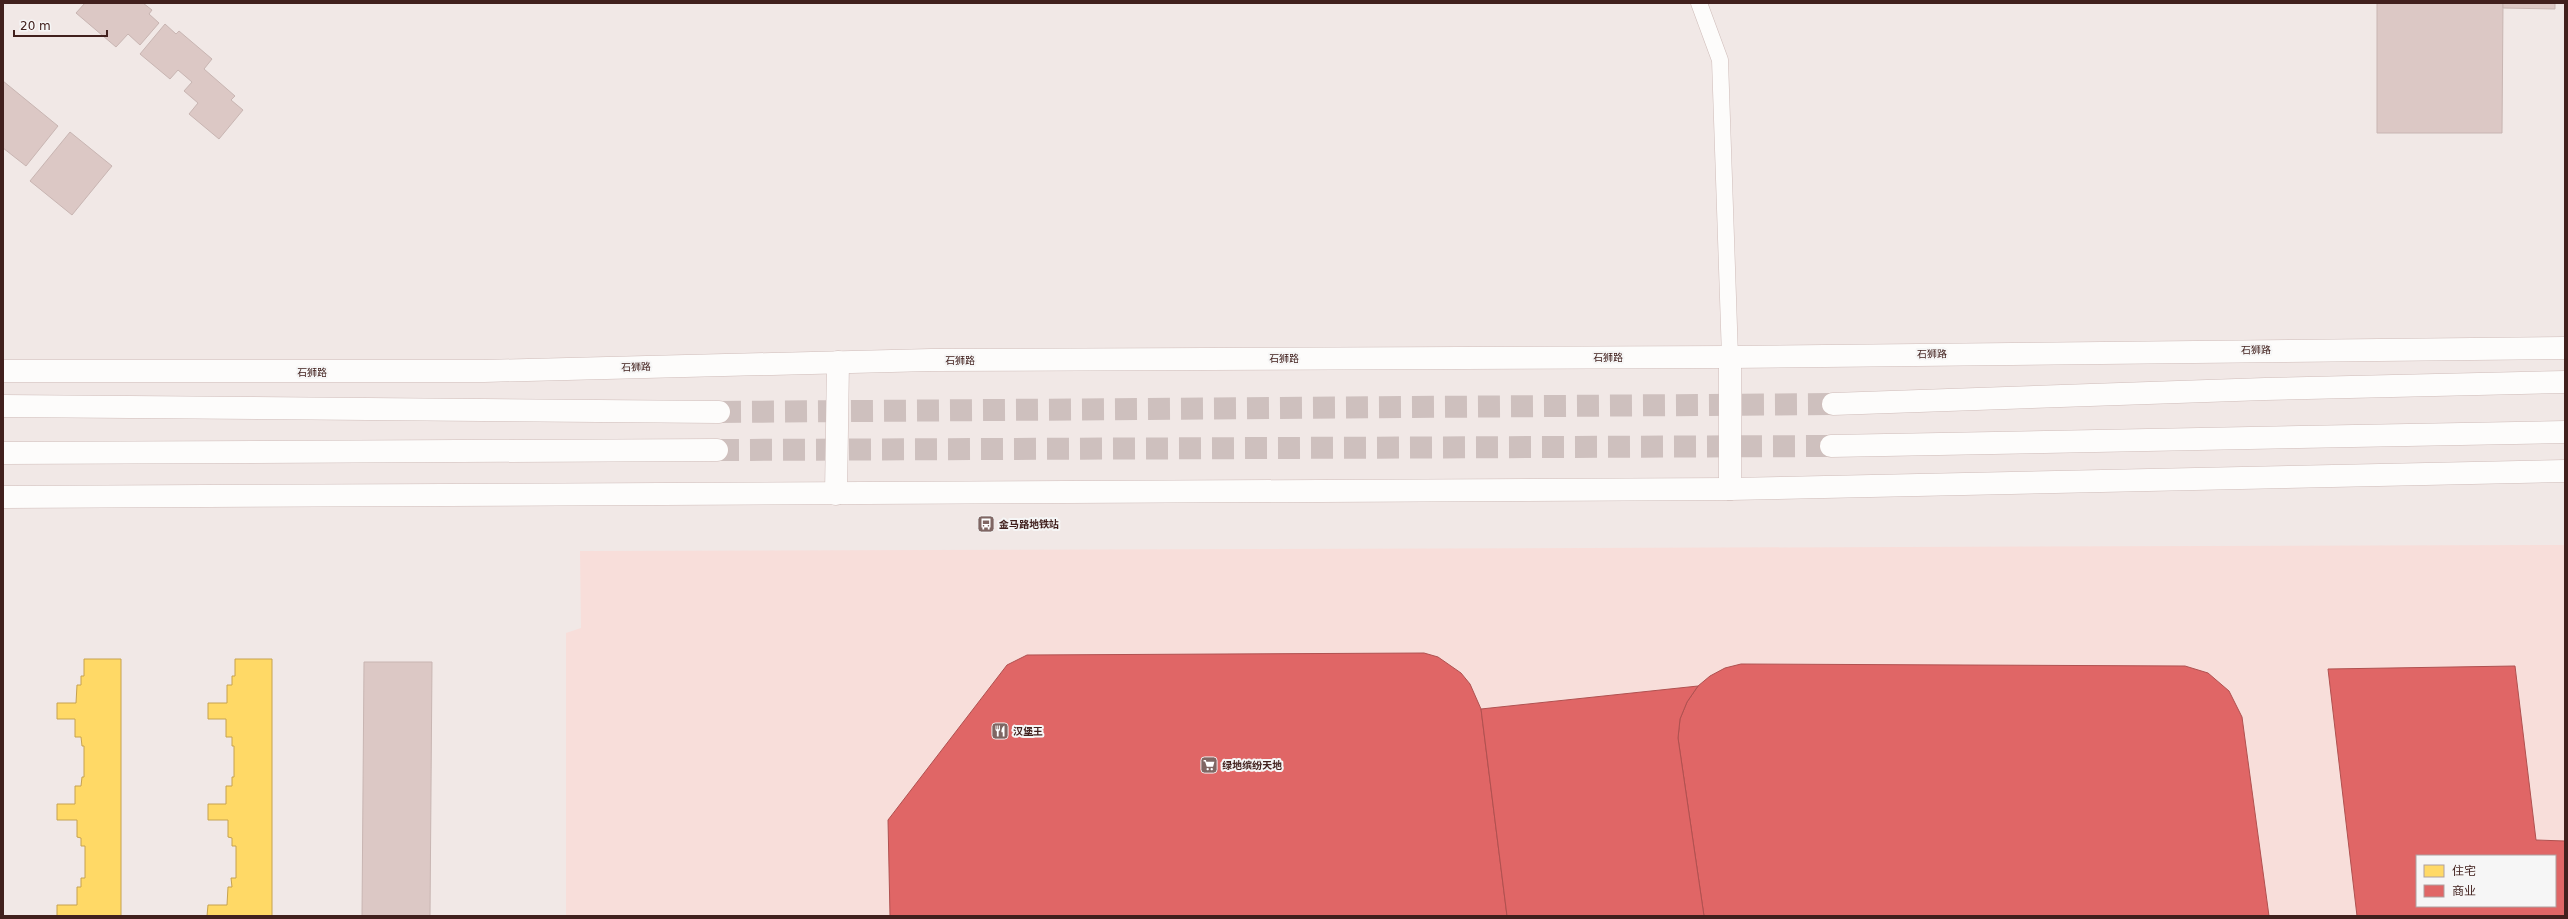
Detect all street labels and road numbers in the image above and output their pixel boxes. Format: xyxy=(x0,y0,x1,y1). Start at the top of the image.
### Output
street label: 石狮路 xyxy=(2241,344,2271,356)
street label: 石狮路 xyxy=(1917,348,1947,360)
street label: 石狮路 xyxy=(1593,352,1623,363)
street label: 石狮路 xyxy=(1269,353,1299,364)
street label: 石狮路 xyxy=(945,355,975,366)
street label: 石狮路 xyxy=(621,361,651,373)
street label: 石狮路 xyxy=(297,367,327,378)

